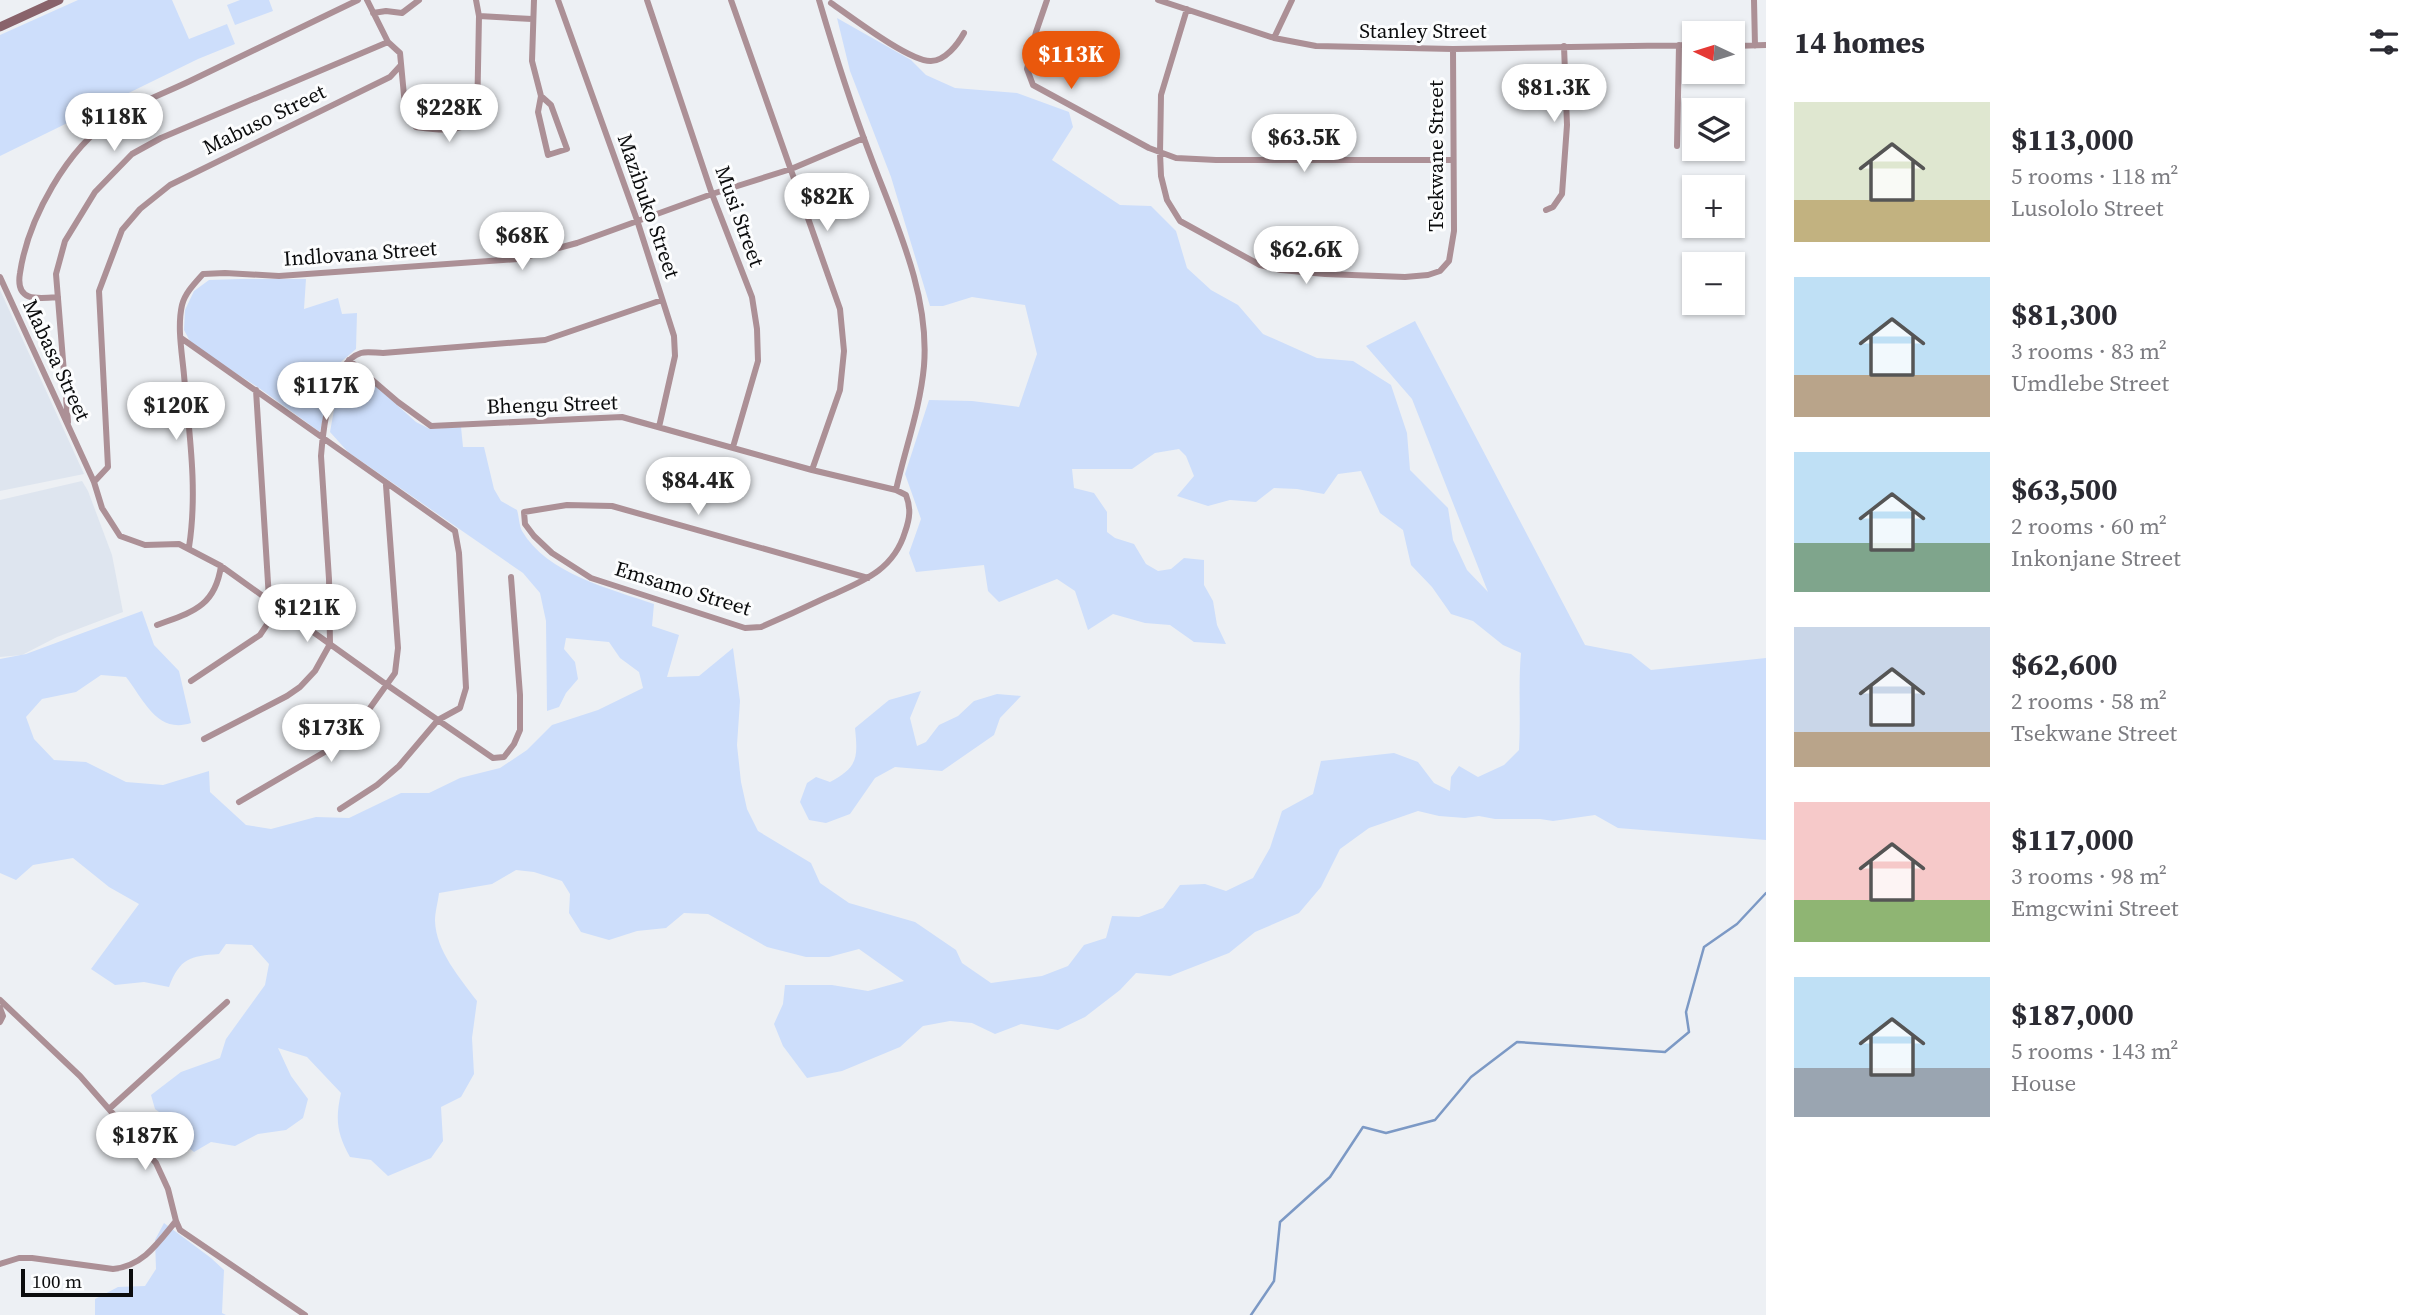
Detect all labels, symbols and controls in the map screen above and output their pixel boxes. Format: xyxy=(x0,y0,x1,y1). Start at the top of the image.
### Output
street label: Stanley Street xyxy=(1359,16,1487,45)
north arrow xyxy=(1682,21,1745,84)
map controls xyxy=(1682,21,1745,315)
text: 14 homes xyxy=(1794,22,1925,63)
icon: filters xyxy=(2365,23,2403,61)
pin: $113K xyxy=(1022,32,1120,91)
text: $113K xyxy=(1038,38,1104,70)
pin: $81.3K xyxy=(1497,64,1611,124)
text: $81.3K xyxy=(1518,71,1590,103)
street label: Mabuso Street xyxy=(198,77,330,161)
street label: Tsekwane Street xyxy=(1421,80,1450,232)
pin: $228K xyxy=(400,85,498,144)
text: $228K xyxy=(416,91,482,123)
pin: $118K xyxy=(65,94,163,153)
button: layers xyxy=(1682,98,1745,161)
text: $118K xyxy=(81,100,147,132)
pin: $63.5K xyxy=(1247,114,1361,174)
text: $113,000 xyxy=(2011,119,2134,160)
text: $63.5K xyxy=(1268,121,1340,153)
street label: Mazibuko Street xyxy=(611,130,687,282)
icon: home xyxy=(1850,130,1934,214)
text: 5 rooms · 118 m² xyxy=(2011,160,2178,192)
street label: Musi Street xyxy=(708,162,772,271)
pin: $82K xyxy=(786,174,868,233)
button: + xyxy=(1682,175,1745,238)
text: $82K xyxy=(800,180,854,212)
text: Lusololo Street xyxy=(2011,192,2164,224)
pin: $68K xyxy=(481,212,563,272)
text: $68K xyxy=(495,219,549,251)
pin: $62.6K xyxy=(1249,226,1363,286)
street label: Indlovana Street xyxy=(282,233,438,273)
text: $62.6K xyxy=(1270,233,1342,265)
button: − xyxy=(1682,252,1745,315)
text: $81,300 xyxy=(2011,294,2118,335)
street label: Mabasa Street xyxy=(16,295,98,426)
icon: home xyxy=(1850,305,1934,389)
text: 3 rooms · 83 m² xyxy=(2011,335,2167,367)
pin: $117K xyxy=(277,362,375,422)
text: Umdlebe Street xyxy=(2011,367,2169,399)
text: $117K xyxy=(293,369,359,401)
pin: $120K xyxy=(127,382,225,442)
street label: Bhengu Street xyxy=(486,387,618,421)
text: $120K xyxy=(143,389,209,421)
pin: $84.4K xyxy=(641,458,755,517)
text: $84.4K xyxy=(662,464,734,496)
text: $63,500 xyxy=(2011,469,2118,510)
icon: home xyxy=(1850,480,1934,564)
text: 2 rooms · 60 m² xyxy=(2011,510,2167,542)
text: Inkonjane Street xyxy=(2011,542,2181,574)
street label: Emsamo Street xyxy=(611,554,755,623)
pin: $121K xyxy=(258,584,356,644)
text: $121K xyxy=(274,591,340,623)
text: $62,600 xyxy=(2011,644,2118,685)
icon: home xyxy=(1850,655,1934,739)
text: 2 rooms · 58 m² xyxy=(2011,685,2167,717)
pin: $173K xyxy=(282,704,380,764)
text: $173K xyxy=(298,711,364,743)
text: Tsekwane Street xyxy=(2011,717,2177,749)
text: $117,000 xyxy=(2011,819,2134,860)
icon: home xyxy=(1850,830,1934,914)
text: 3 rooms · 98 m² xyxy=(2011,860,2167,892)
text: Emgcwini Street xyxy=(2011,892,2179,924)
text: $187,000 xyxy=(2011,994,2134,1035)
icon: home xyxy=(1850,1005,1934,1089)
text: 5 rooms · 143 m² xyxy=(2011,1035,2178,1067)
text: House xyxy=(2011,1067,2076,1099)
pin: $187K xyxy=(96,1112,194,1172)
text: $187K xyxy=(112,1119,178,1151)
scale bar xyxy=(21,1266,133,1298)
text: 100 m xyxy=(32,1268,82,1294)

